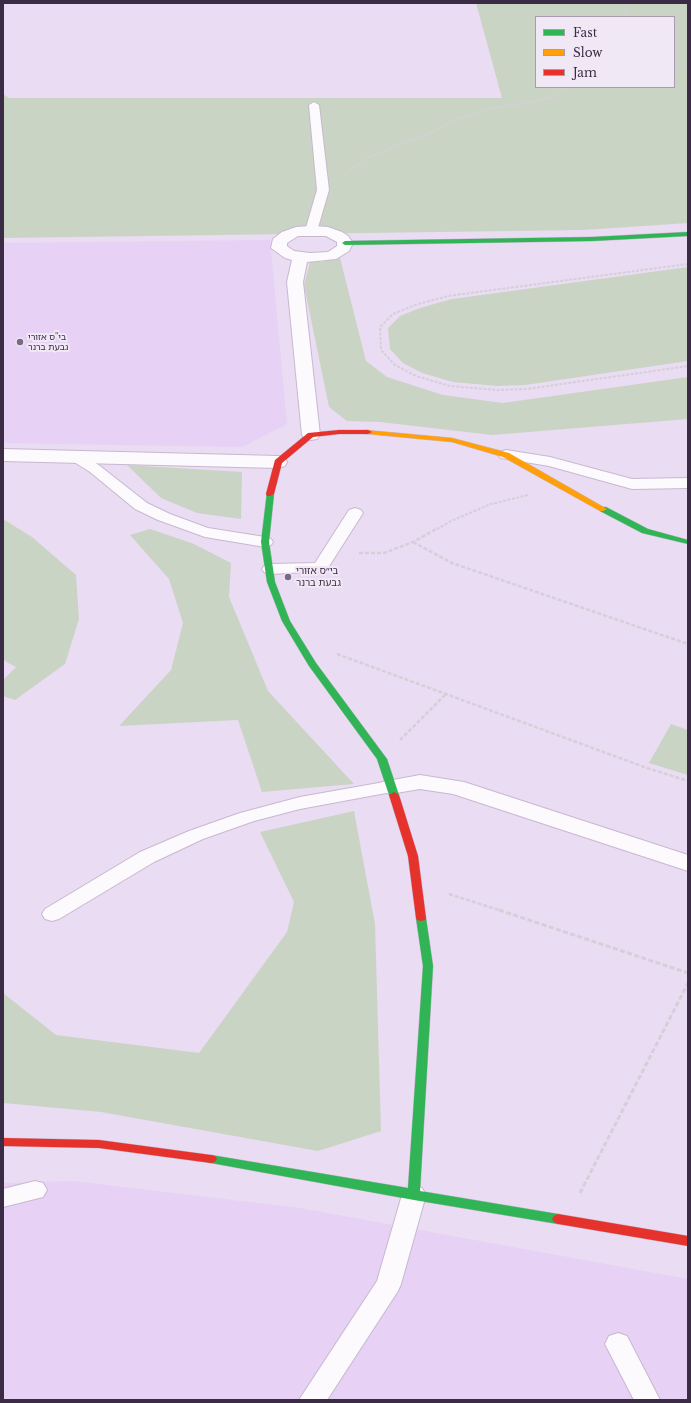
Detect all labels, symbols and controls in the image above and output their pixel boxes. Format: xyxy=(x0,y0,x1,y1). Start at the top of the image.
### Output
legend xyxy=(535,16,675,88)
text: Fast xyxy=(573,25,597,40)
text: Slow xyxy=(573,45,602,60)
text: Jam xyxy=(573,65,597,80)
place label: בי"ס אזורי גבעת ברנר xyxy=(28,332,68,353)
marker: בי"ס אזורי גבעת ברנר xyxy=(15,337,25,347)
place label: בי״ס אזורי גבעת ברנר xyxy=(296,565,341,588)
marker: בי״ס אזורי גבעת ברנר xyxy=(283,572,293,582)

